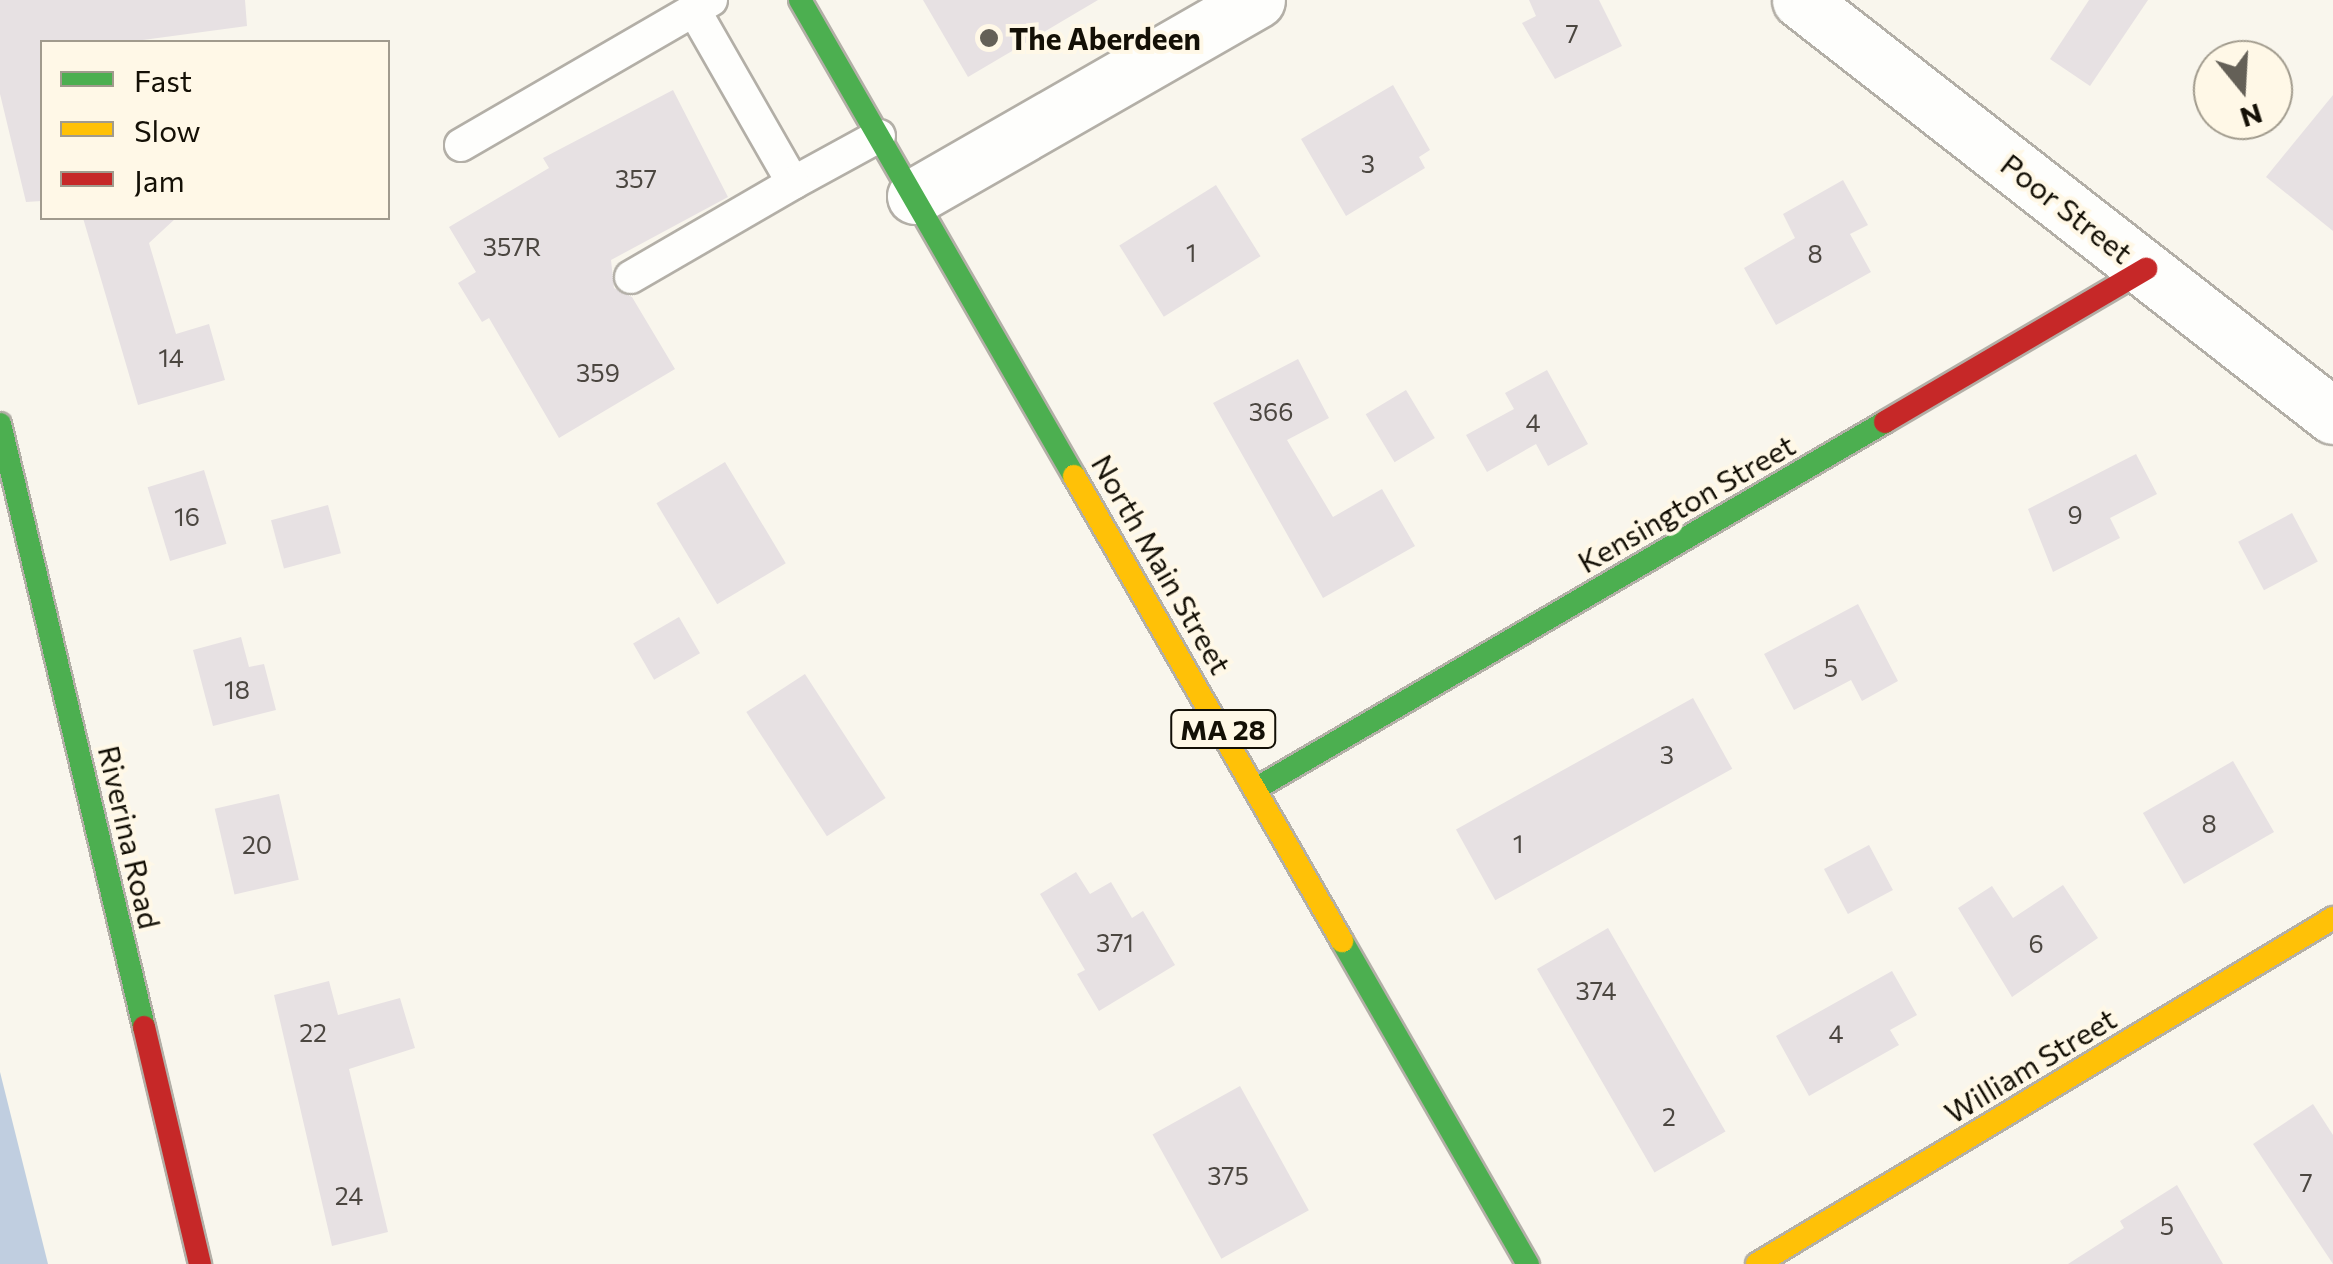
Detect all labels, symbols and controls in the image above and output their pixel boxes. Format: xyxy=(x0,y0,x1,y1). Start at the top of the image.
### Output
house number: 7 xyxy=(1565,18,1579,48)
place label: The Aberdeen xyxy=(1009,20,1201,56)
marker: The Aberdeen xyxy=(978,27,1000,49)
legend xyxy=(40,40,390,220)
north arrow xyxy=(2193,40,2293,140)
text: Fast xyxy=(134,61,192,98)
text: N xyxy=(2236,97,2267,136)
text: Slow xyxy=(134,111,201,148)
street label: Poor Street xyxy=(1994,146,2140,270)
house number: 3 xyxy=(1361,148,1375,178)
text: Jam xyxy=(134,161,185,198)
house number: 357 xyxy=(615,163,657,193)
house number: 357R xyxy=(483,231,541,261)
house number: 1 xyxy=(1186,237,1196,267)
house number: 8 xyxy=(1807,238,1823,268)
house number: 14 xyxy=(158,342,184,372)
house number: 359 xyxy=(576,357,620,387)
house number: 366 xyxy=(1249,396,1293,426)
house number: 4 xyxy=(1526,407,1540,437)
street label: Kensington Street xyxy=(1571,426,1801,580)
street label: North Main Street xyxy=(1085,448,1239,680)
house number: 9 xyxy=(2067,499,2083,529)
house number: 16 xyxy=(174,501,200,531)
house number: 5 xyxy=(1824,652,1838,682)
house number: 18 xyxy=(224,674,250,704)
road number: MA 28 xyxy=(1168,706,1278,752)
house number: 3 xyxy=(1660,739,1674,769)
street label: Riverina Road xyxy=(91,742,169,932)
house number: 8 xyxy=(2201,808,2217,838)
house number: 1 xyxy=(1513,828,1523,858)
house number: 20 xyxy=(242,829,272,859)
house number: 371 xyxy=(1096,927,1134,957)
house number: 6 xyxy=(2028,928,2044,958)
house number: 374 xyxy=(1576,975,1616,1005)
street label: William Street xyxy=(1938,1000,2122,1130)
house number: 22 xyxy=(299,1017,327,1047)
house number: 4 xyxy=(1829,1018,1843,1048)
house number: 2 xyxy=(1662,1101,1676,1131)
house number: 375 xyxy=(1207,1160,1249,1190)
house number: 7 xyxy=(2299,1167,2313,1197)
house number: 24 xyxy=(335,1180,363,1210)
house number: 5 xyxy=(2160,1210,2174,1240)

